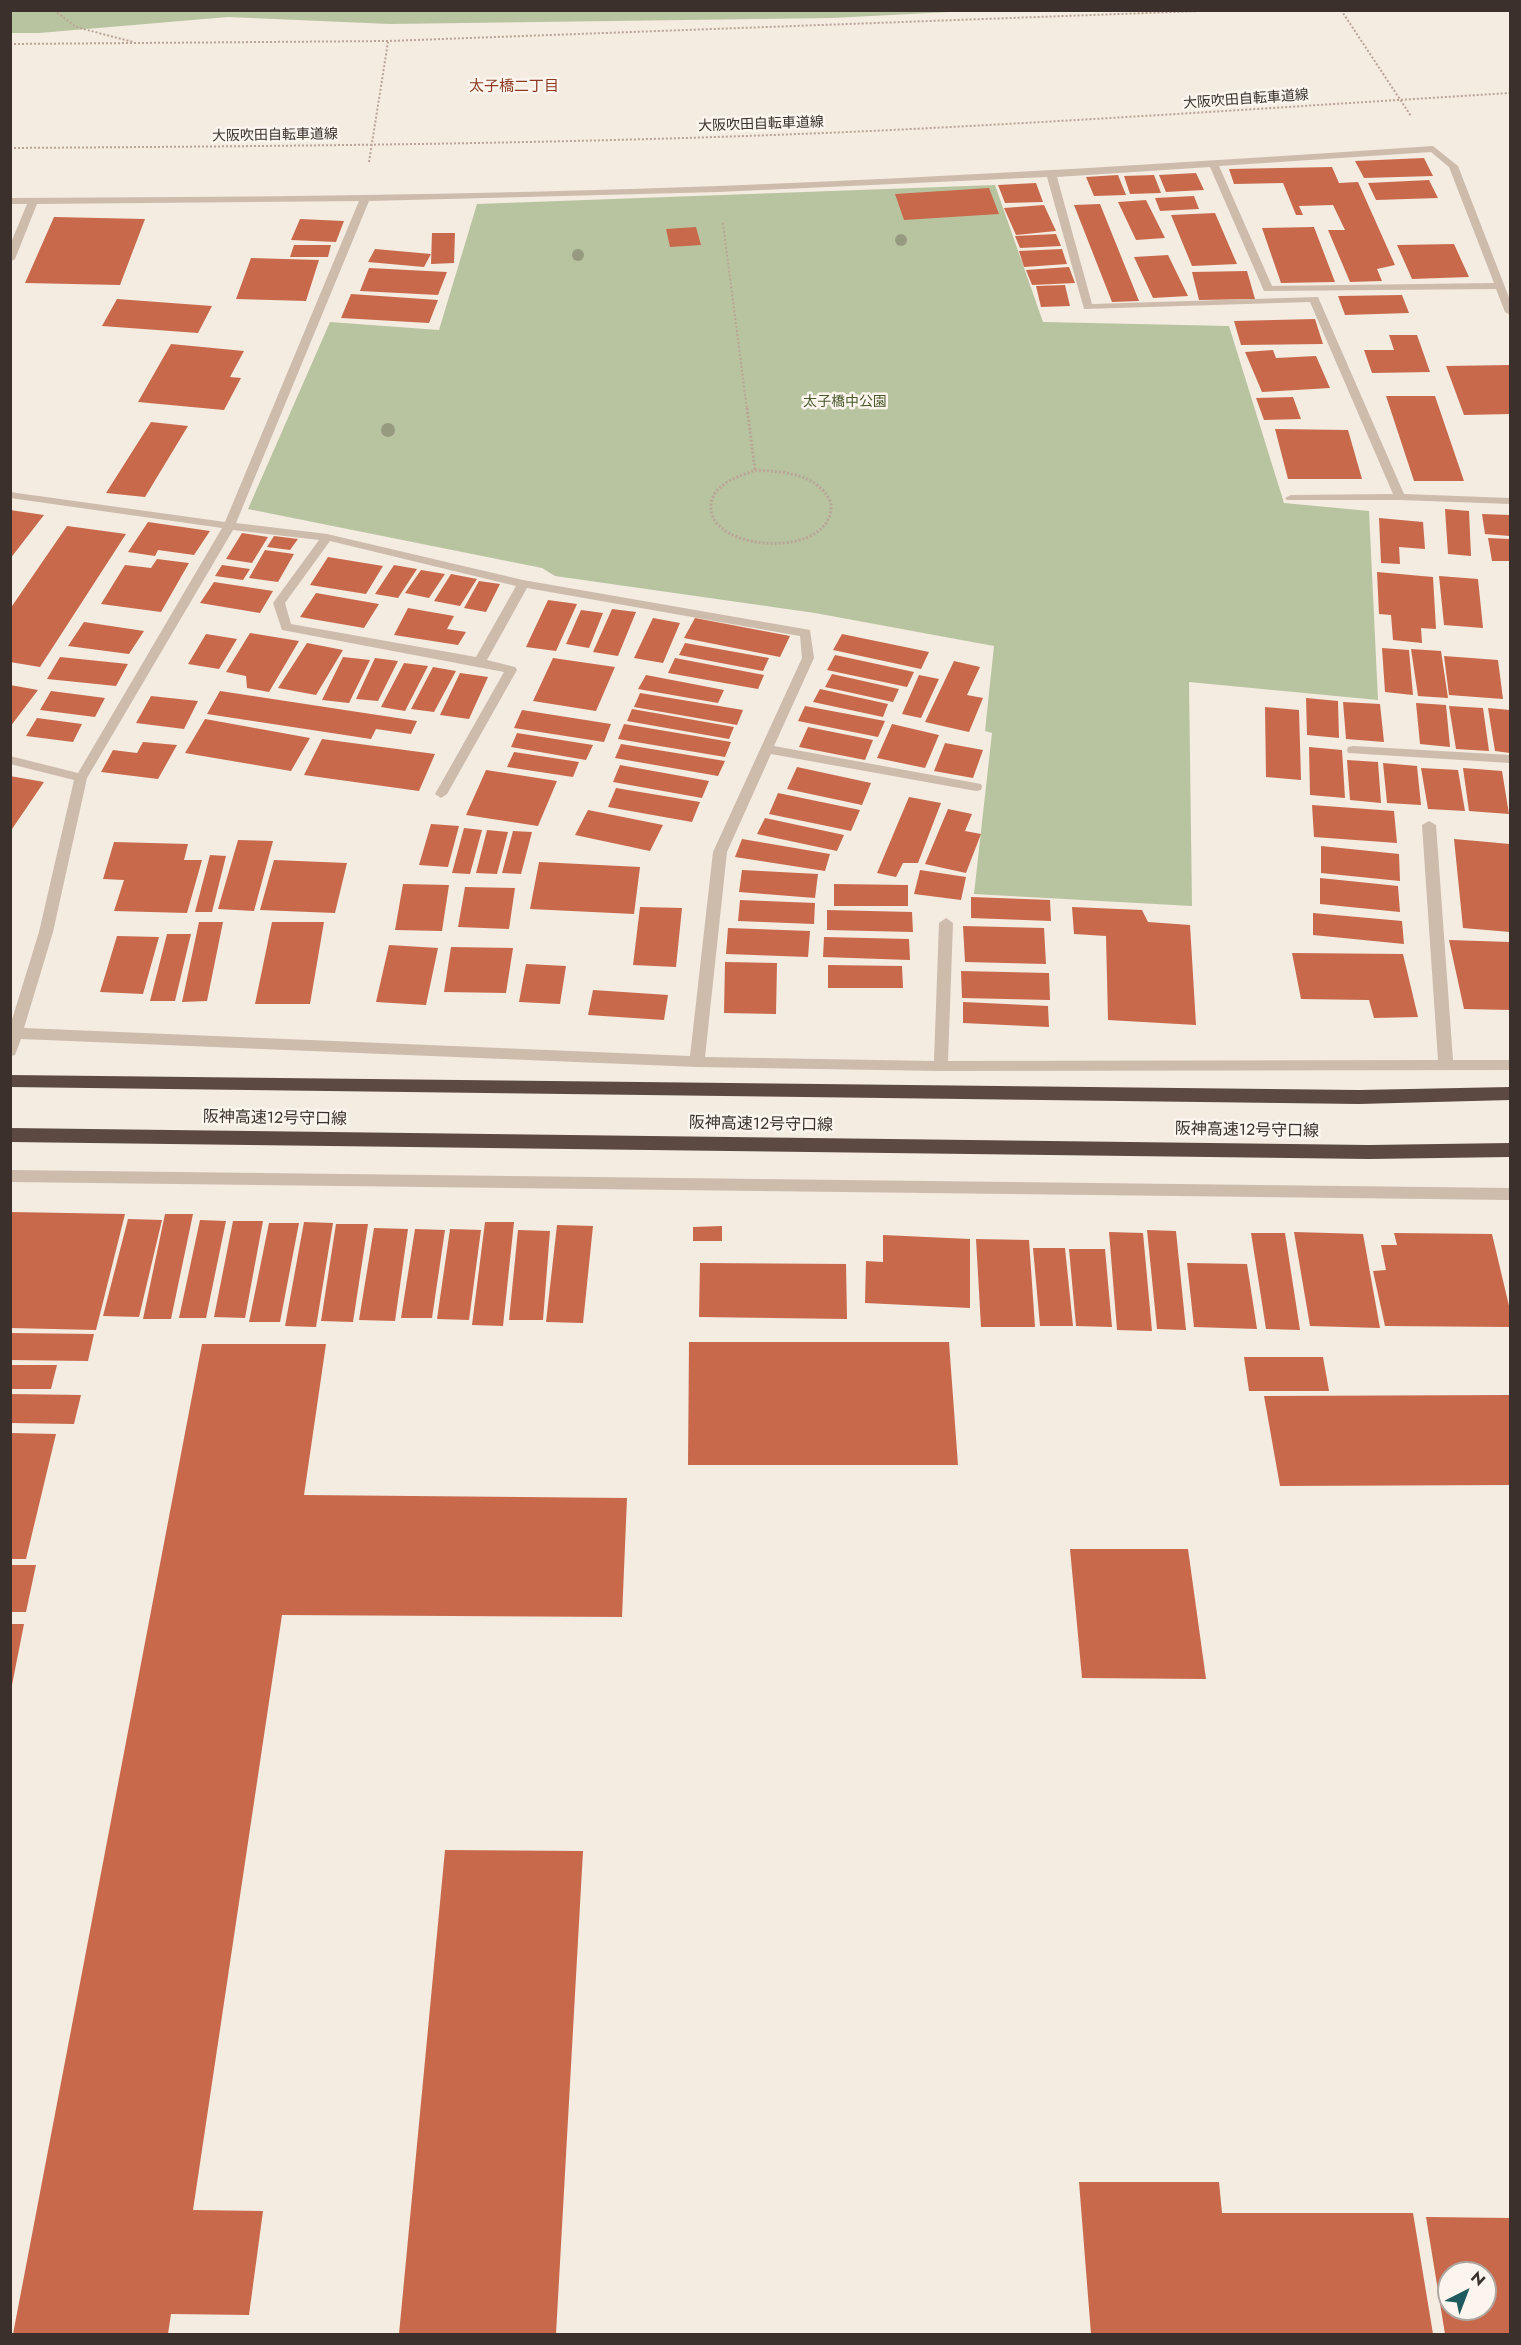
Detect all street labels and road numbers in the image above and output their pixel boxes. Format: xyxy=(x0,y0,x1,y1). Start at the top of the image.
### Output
street label: 大阪吹田自転車道線 xyxy=(1183,87,1309,113)
street label: 大阪吹田自転車道線 xyxy=(698,114,824,136)
street label: 大阪吹田自転車道線 xyxy=(212,127,338,145)
street label: 阪神高速12号守口線 xyxy=(203,1108,347,1130)
street label: 阪神高速12号守口線 xyxy=(689,1114,833,1136)
street label: 阪神高速12号守口線 xyxy=(1175,1120,1319,1142)

